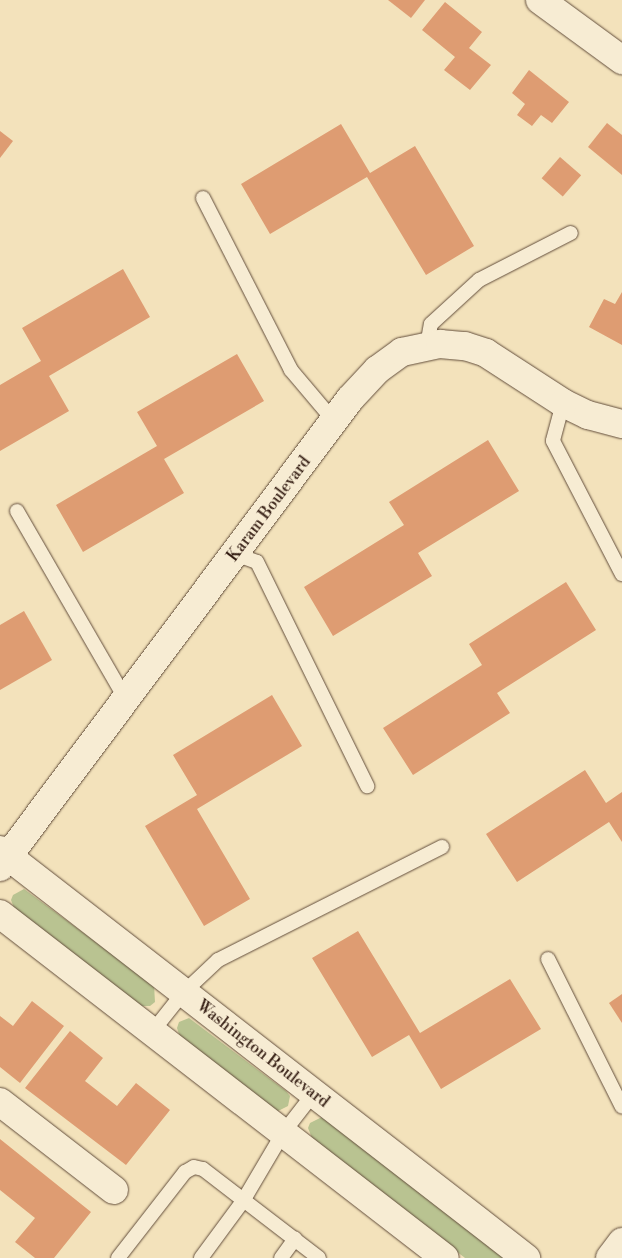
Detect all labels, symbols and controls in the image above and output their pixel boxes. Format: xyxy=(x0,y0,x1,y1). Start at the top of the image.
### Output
street label: Karam Boulevard xyxy=(223,453,315,565)
street label: Washington Boulevard xyxy=(193,996,333,1112)

